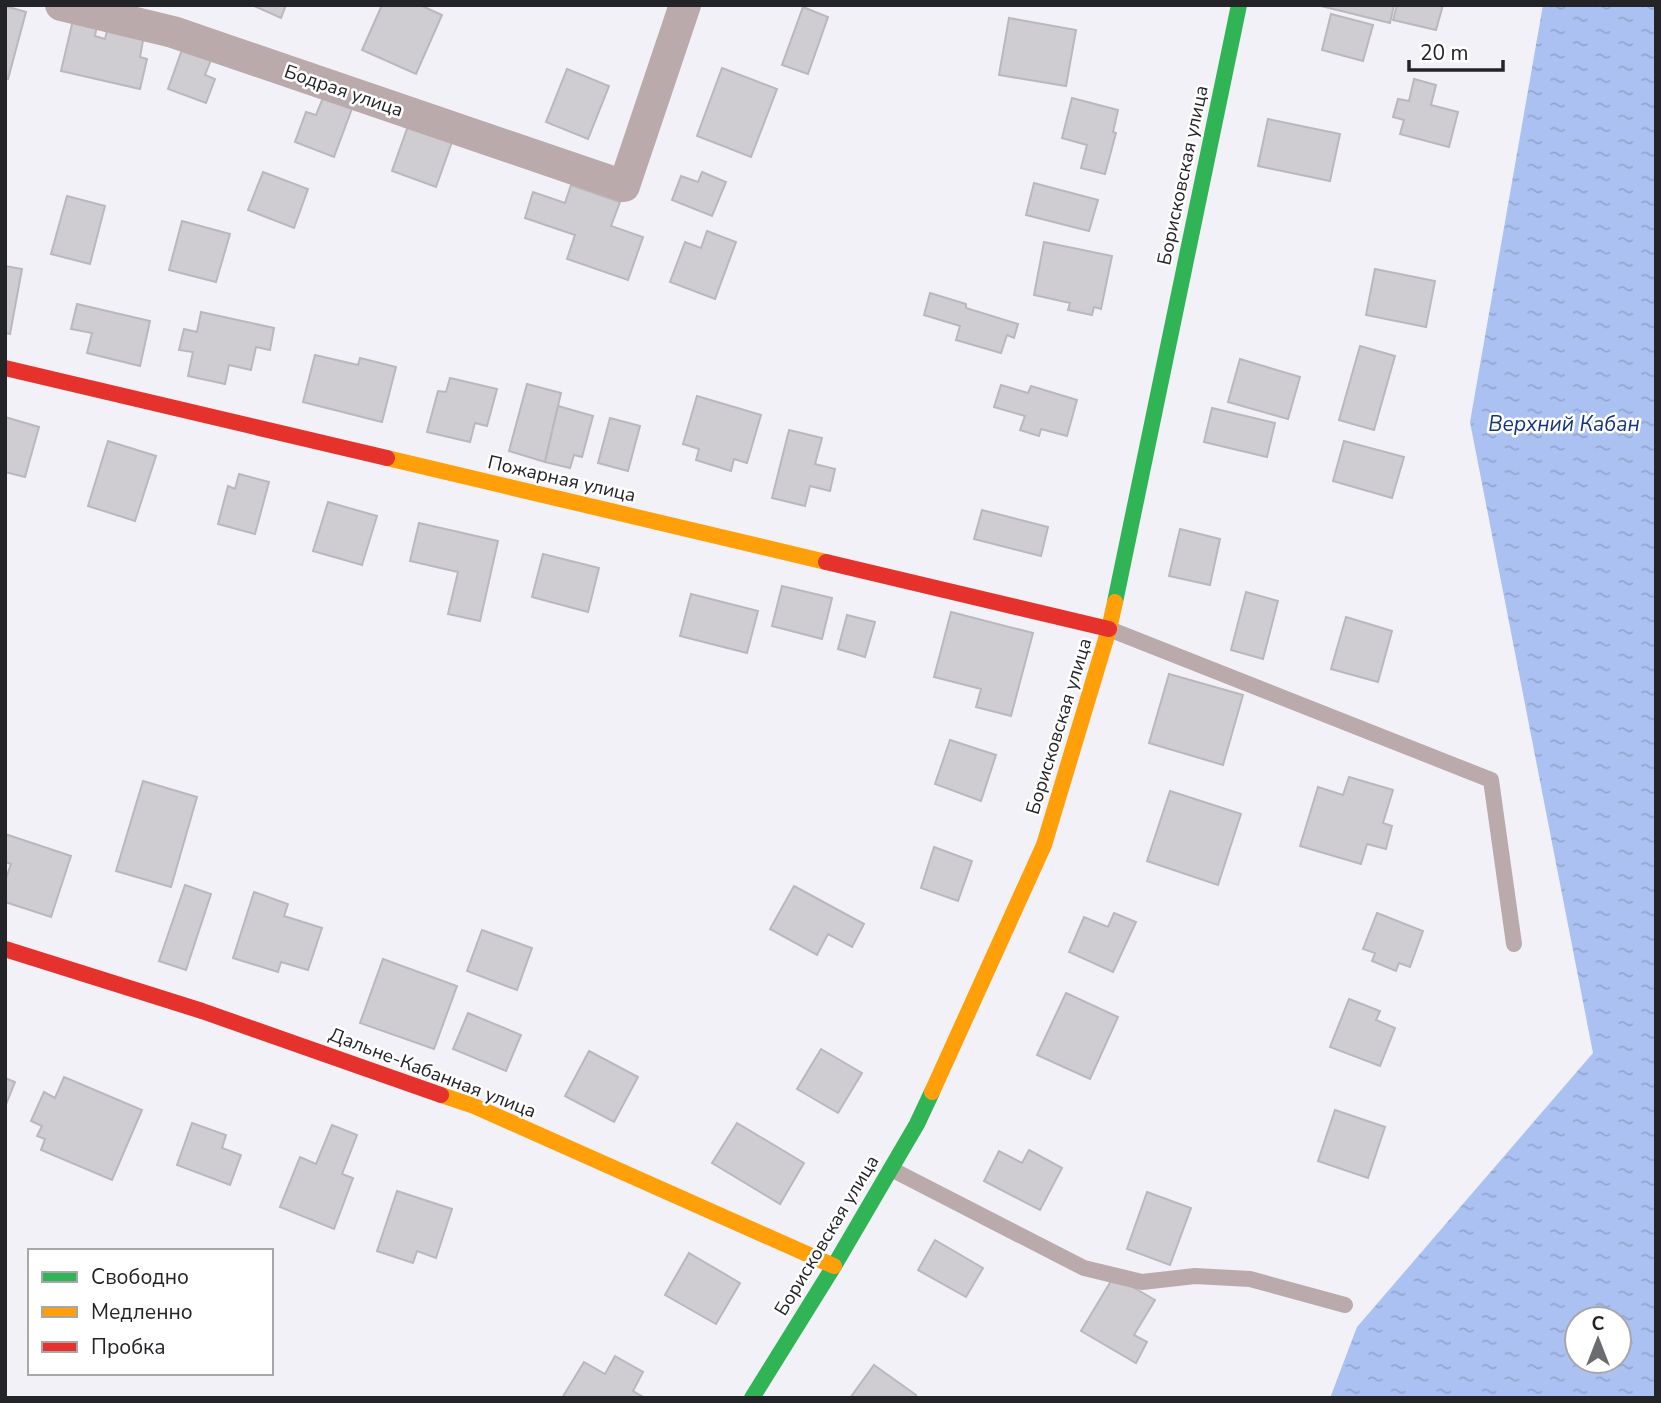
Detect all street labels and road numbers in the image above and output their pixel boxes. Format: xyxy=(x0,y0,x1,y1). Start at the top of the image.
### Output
street label: Бодрая улица xyxy=(281,58,407,123)
street label: Борисковская улица xyxy=(1151,83,1215,267)
street label: Пожарная улица xyxy=(485,449,638,509)
street label: Борисковская улица xyxy=(1020,635,1098,818)
street label: Дальне-Кабанная улица xyxy=(325,1021,540,1124)
street label: Борисковская улица xyxy=(769,1150,885,1321)

